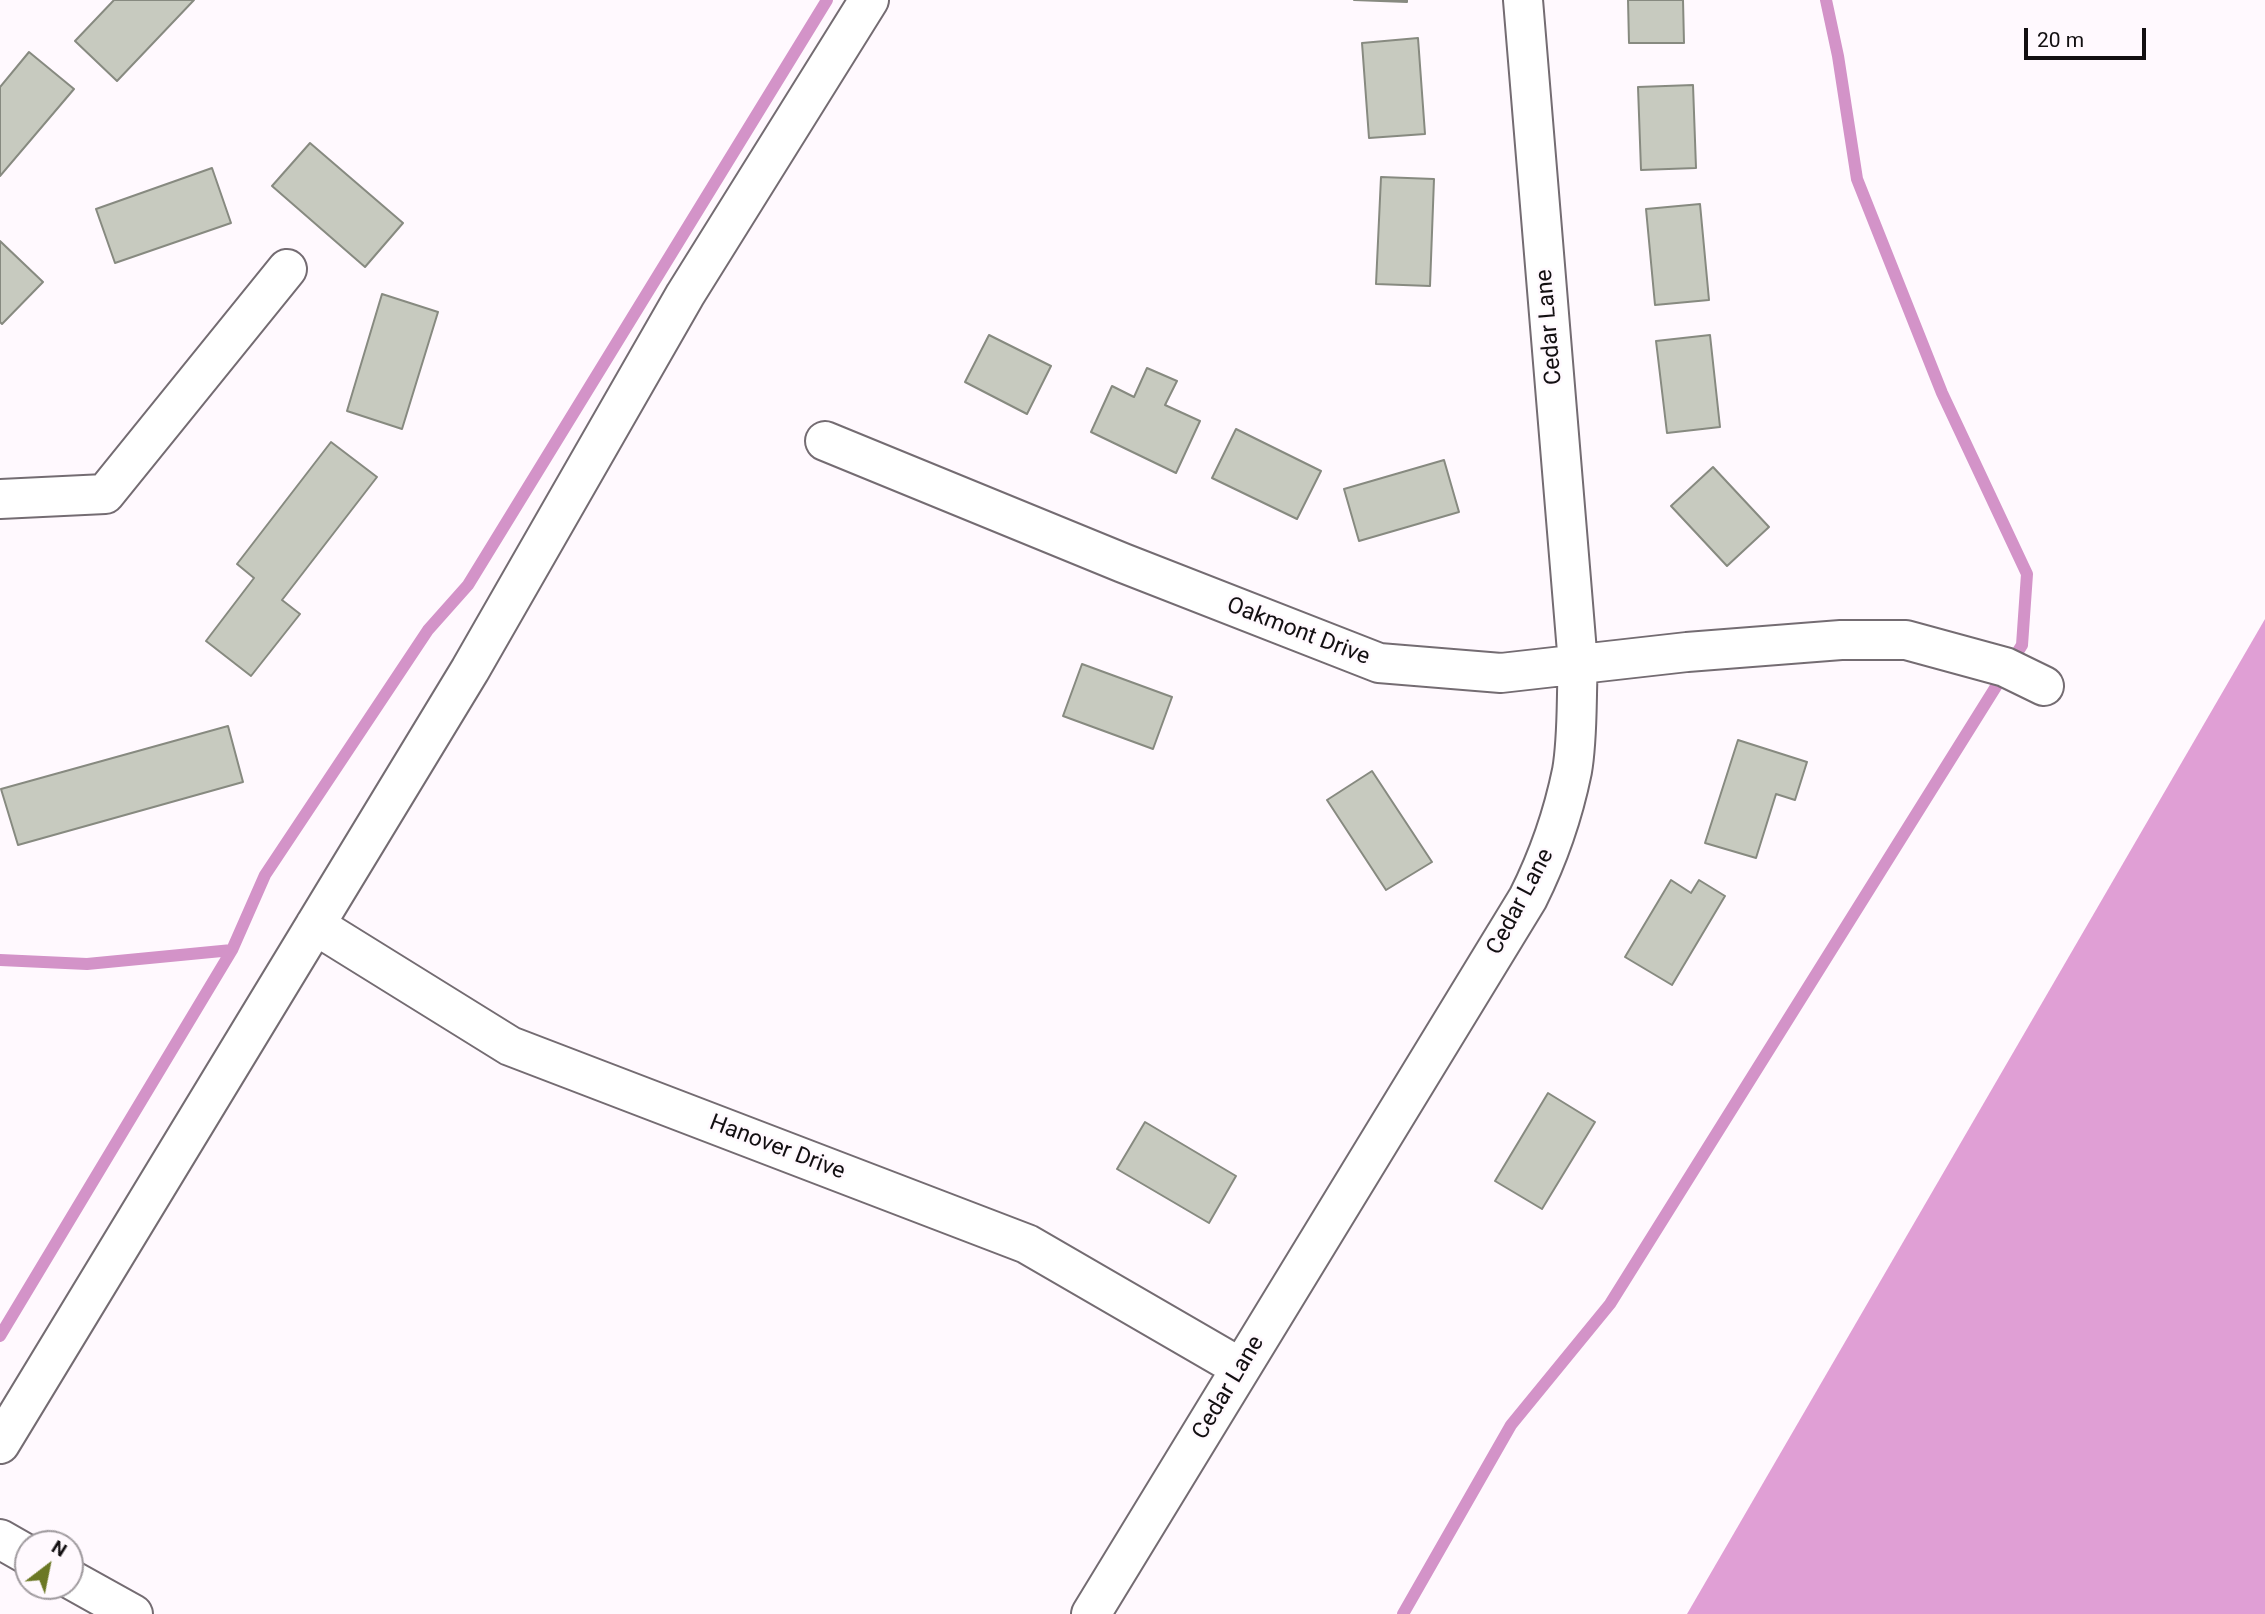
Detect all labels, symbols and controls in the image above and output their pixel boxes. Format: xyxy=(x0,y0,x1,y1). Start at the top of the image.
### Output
scale bar xyxy=(2027,14,2150,58)
text: 20 m xyxy=(2037,28,2084,52)
street label: Cedar Lane xyxy=(1531,268,1569,386)
street label: Oakmont Drive xyxy=(1223,592,1373,672)
street label: Cedar Lane xyxy=(1482,844,1560,960)
street label: Hanover Drive xyxy=(705,1110,849,1186)
street label: Cedar Lane xyxy=(1187,1331,1271,1445)
north arrow xyxy=(14,1530,84,1600)
text: N xyxy=(48,1535,71,1562)

